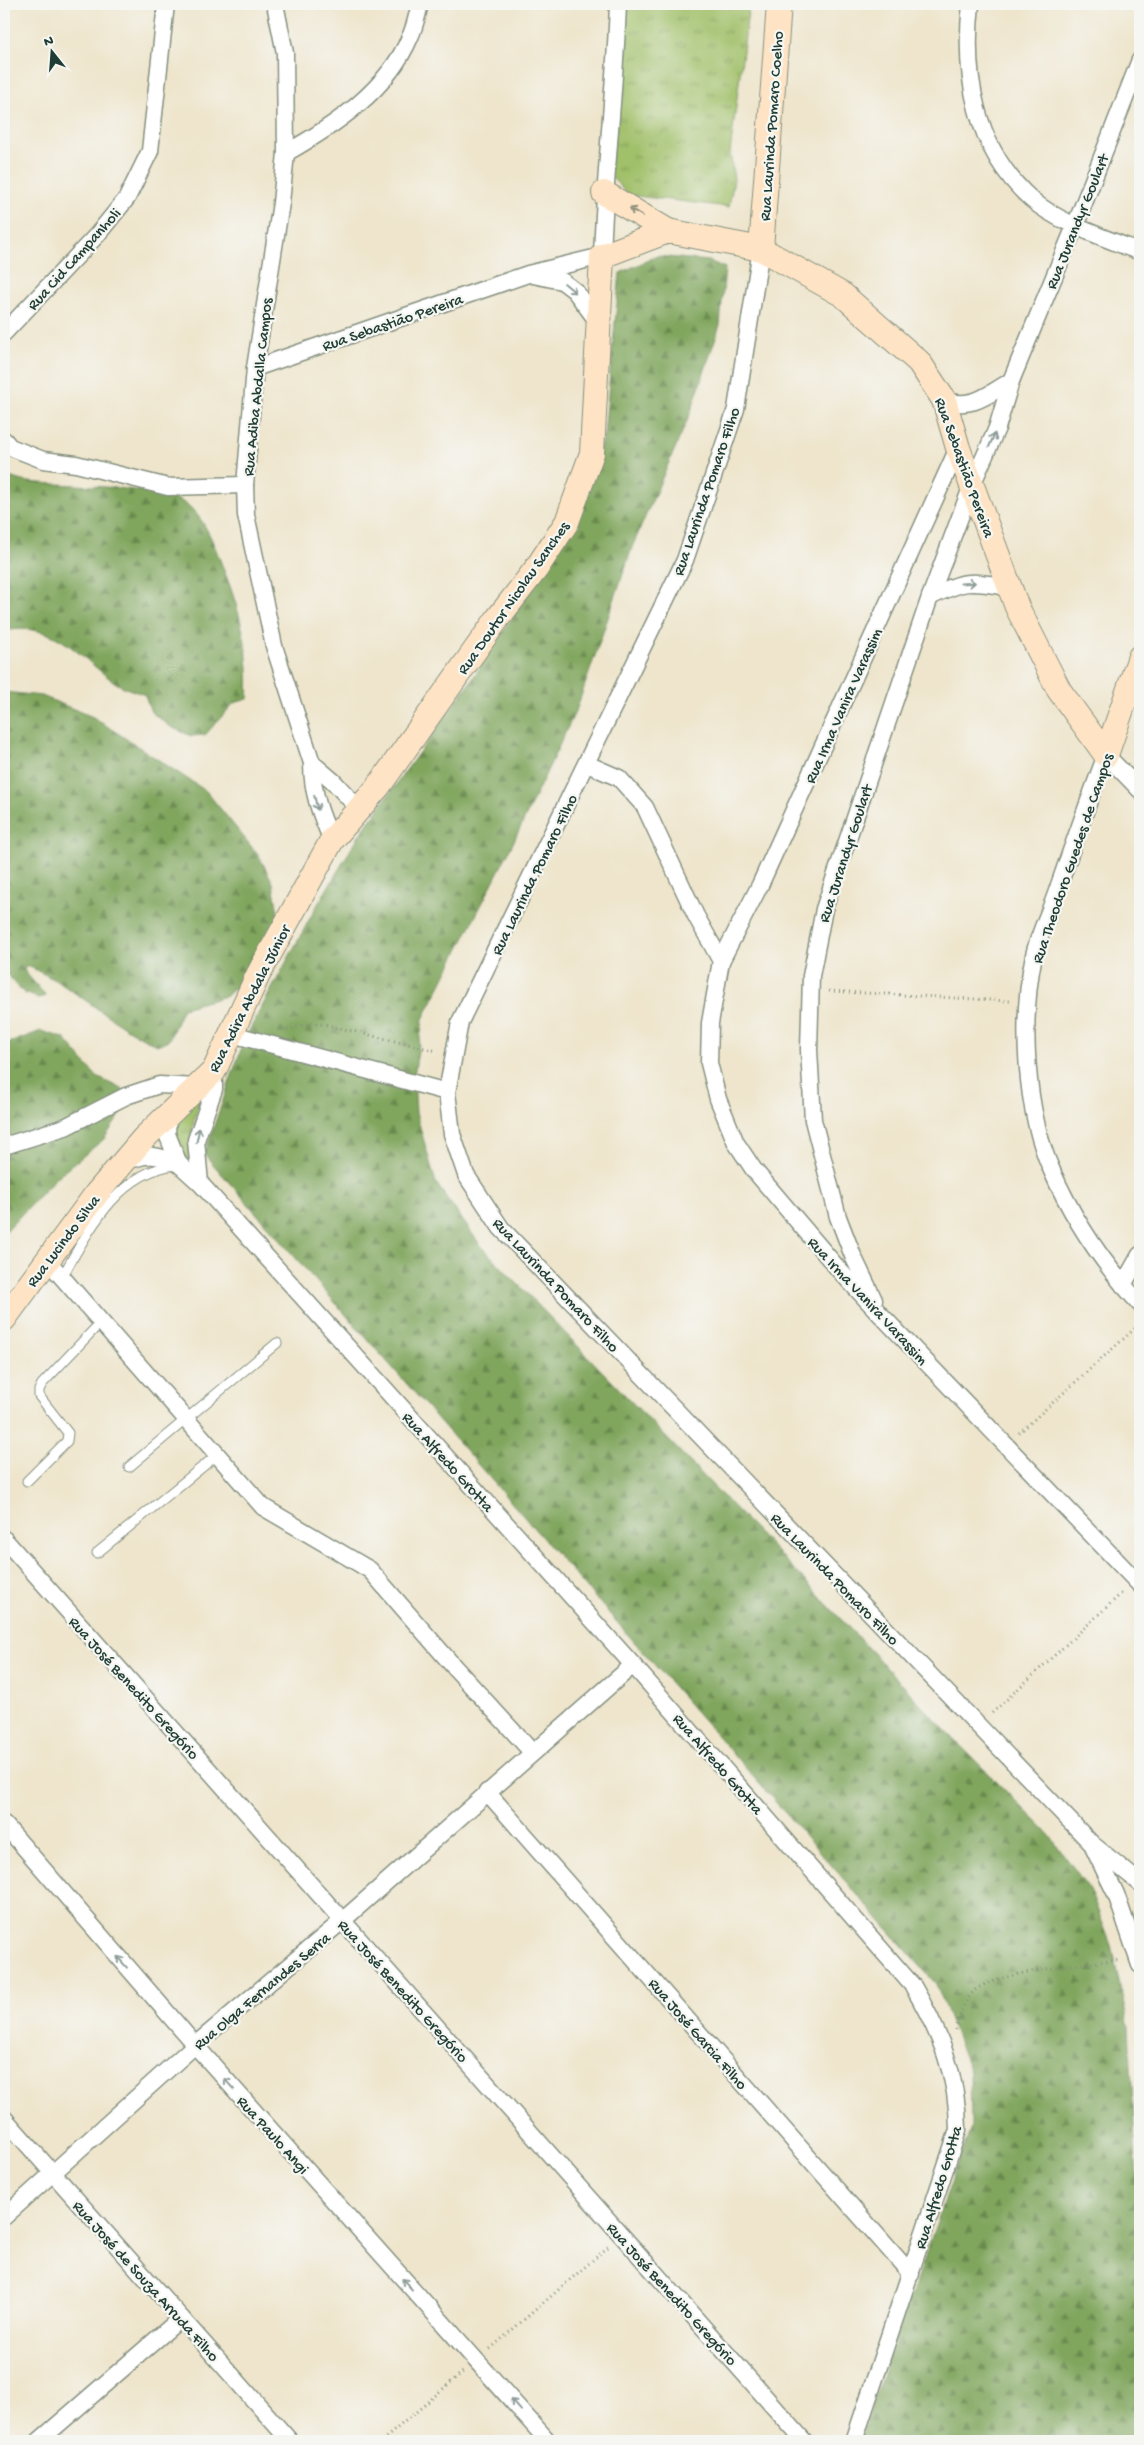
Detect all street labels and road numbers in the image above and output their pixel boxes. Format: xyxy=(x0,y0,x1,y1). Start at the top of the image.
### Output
street label: Rua Laurinda Pomaro Coelho xyxy=(757,31,790,222)
street label: Rua Jurandyr Goulart xyxy=(1043,151,1116,293)
street label: Rua Cid Campanholi xyxy=(25,205,126,315)
street label: Rua Sebastião Pereira xyxy=(320,291,467,357)
street label: Rua Adiba Abdalla Campos xyxy=(241,296,278,477)
street label: Rua Sebastião Pereira xyxy=(929,396,997,542)
street label: Rua Laurinda Pomaro Filho xyxy=(671,405,746,579)
street label: Rua Doutor Nicolau Sanches xyxy=(455,518,576,679)
street label: Rua Irma Vanira Varassim xyxy=(802,625,888,787)
street label: Rua Theodoro Guedes de Campos xyxy=(1029,751,1120,967)
street label: Rua Jurandyr Goulart xyxy=(816,781,879,925)
street label: Rua Laurinda Pomaro Filho xyxy=(489,792,583,959)
street label: Rua Adira Abdala Júnior xyxy=(206,922,297,1076)
street label: Rua Lucindo Silva xyxy=(24,1191,106,1292)
street label: Rua Laurinda Pomaro Filho xyxy=(487,1215,622,1358)
street label: Rua Irma Vanira Varassim xyxy=(802,1234,931,1371)
street label: Rua Alfredo Grotta xyxy=(397,1409,497,1518)
street label: Rua Laurinda Pomaro Filho xyxy=(765,1510,902,1651)
street label: Rua José Benedito Gregório xyxy=(63,1614,202,1765)
street label: Rua Alfredo Grotta xyxy=(667,1711,766,1821)
street label: Rua José Benedito Gregório xyxy=(332,1917,471,2068)
street label: Rua Olga Fernandes Serra xyxy=(191,1929,336,2056)
street label: Rua José Garcia Filho xyxy=(643,1976,750,2095)
street label: Rua Paulo Angi xyxy=(231,2093,312,2179)
street label: Rua Alfredo Grotta xyxy=(913,2123,968,2252)
street label: Rua José de Souza Arruda Filho xyxy=(67,2198,222,2367)
street label: Rua José Benedito Gregório xyxy=(601,2220,740,2371)

